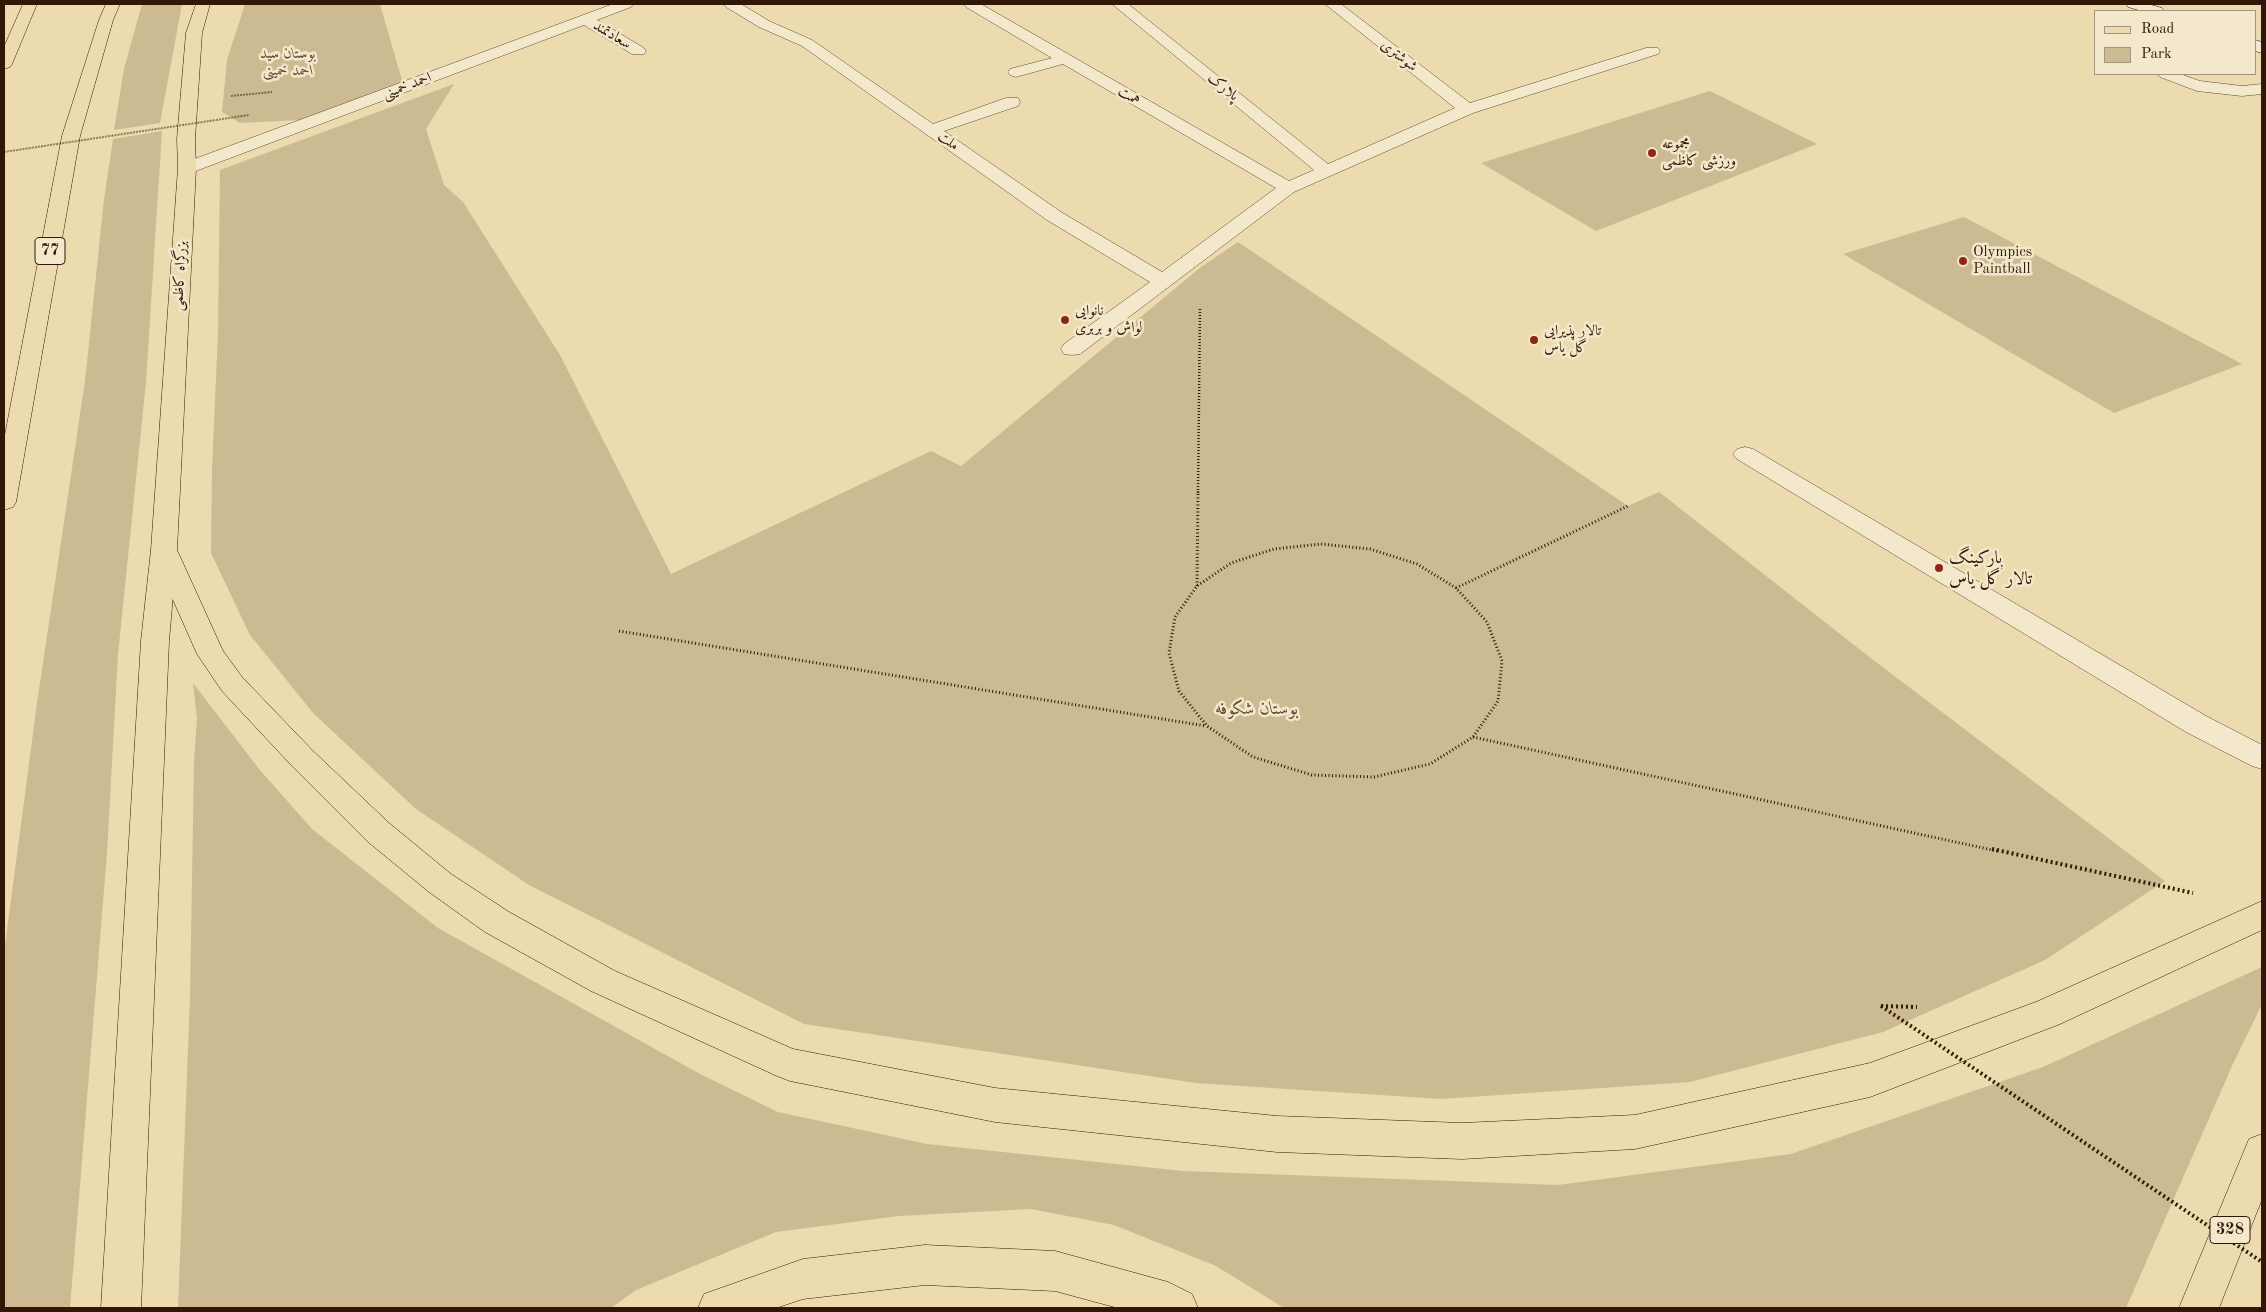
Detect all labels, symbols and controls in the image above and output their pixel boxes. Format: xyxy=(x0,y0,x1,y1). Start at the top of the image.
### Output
legend xyxy=(2094,10,2256,75)
street label: سعادتمند xyxy=(590,17,634,53)
text: Road xyxy=(2141,22,2174,37)
street label: شوشتری xyxy=(1377,36,1421,76)
park label: بوستان سید احمد خمینی xyxy=(260,45,316,80)
text: Park xyxy=(2141,47,2172,62)
street label: احمد خمینی xyxy=(380,68,434,104)
street label: پلارک xyxy=(1204,69,1242,105)
street label: همت xyxy=(1114,82,1144,110)
street label: ملت xyxy=(934,127,962,155)
place label: مجموعه ورزشی کاظمی xyxy=(1662,135,1736,170)
marker: مجموعه ورزشی کاظمی xyxy=(1646,147,1658,159)
road number: 77 xyxy=(35,238,65,264)
street label: بزرگراه کاظمی xyxy=(169,240,191,312)
place label: Olympics Paintball xyxy=(1973,243,2032,278)
marker: Olympics Paintball xyxy=(1957,255,1969,267)
place label: نانوایی لواش و بربری xyxy=(1075,302,1142,337)
marker: نانوایی لواش و بربری xyxy=(1059,314,1071,326)
place label: تالار پذیرایی گل یاس xyxy=(1544,322,1601,357)
marker: تالار پذیرایی گل یاس xyxy=(1528,334,1540,346)
place label: پارکینگ تالار گل یاس xyxy=(1949,547,2032,590)
marker: پارکینگ تالار گل یاس xyxy=(1933,562,1945,574)
park label: بوستان شکوفه xyxy=(1216,698,1298,720)
road number: 328 xyxy=(2210,1216,2250,1244)

